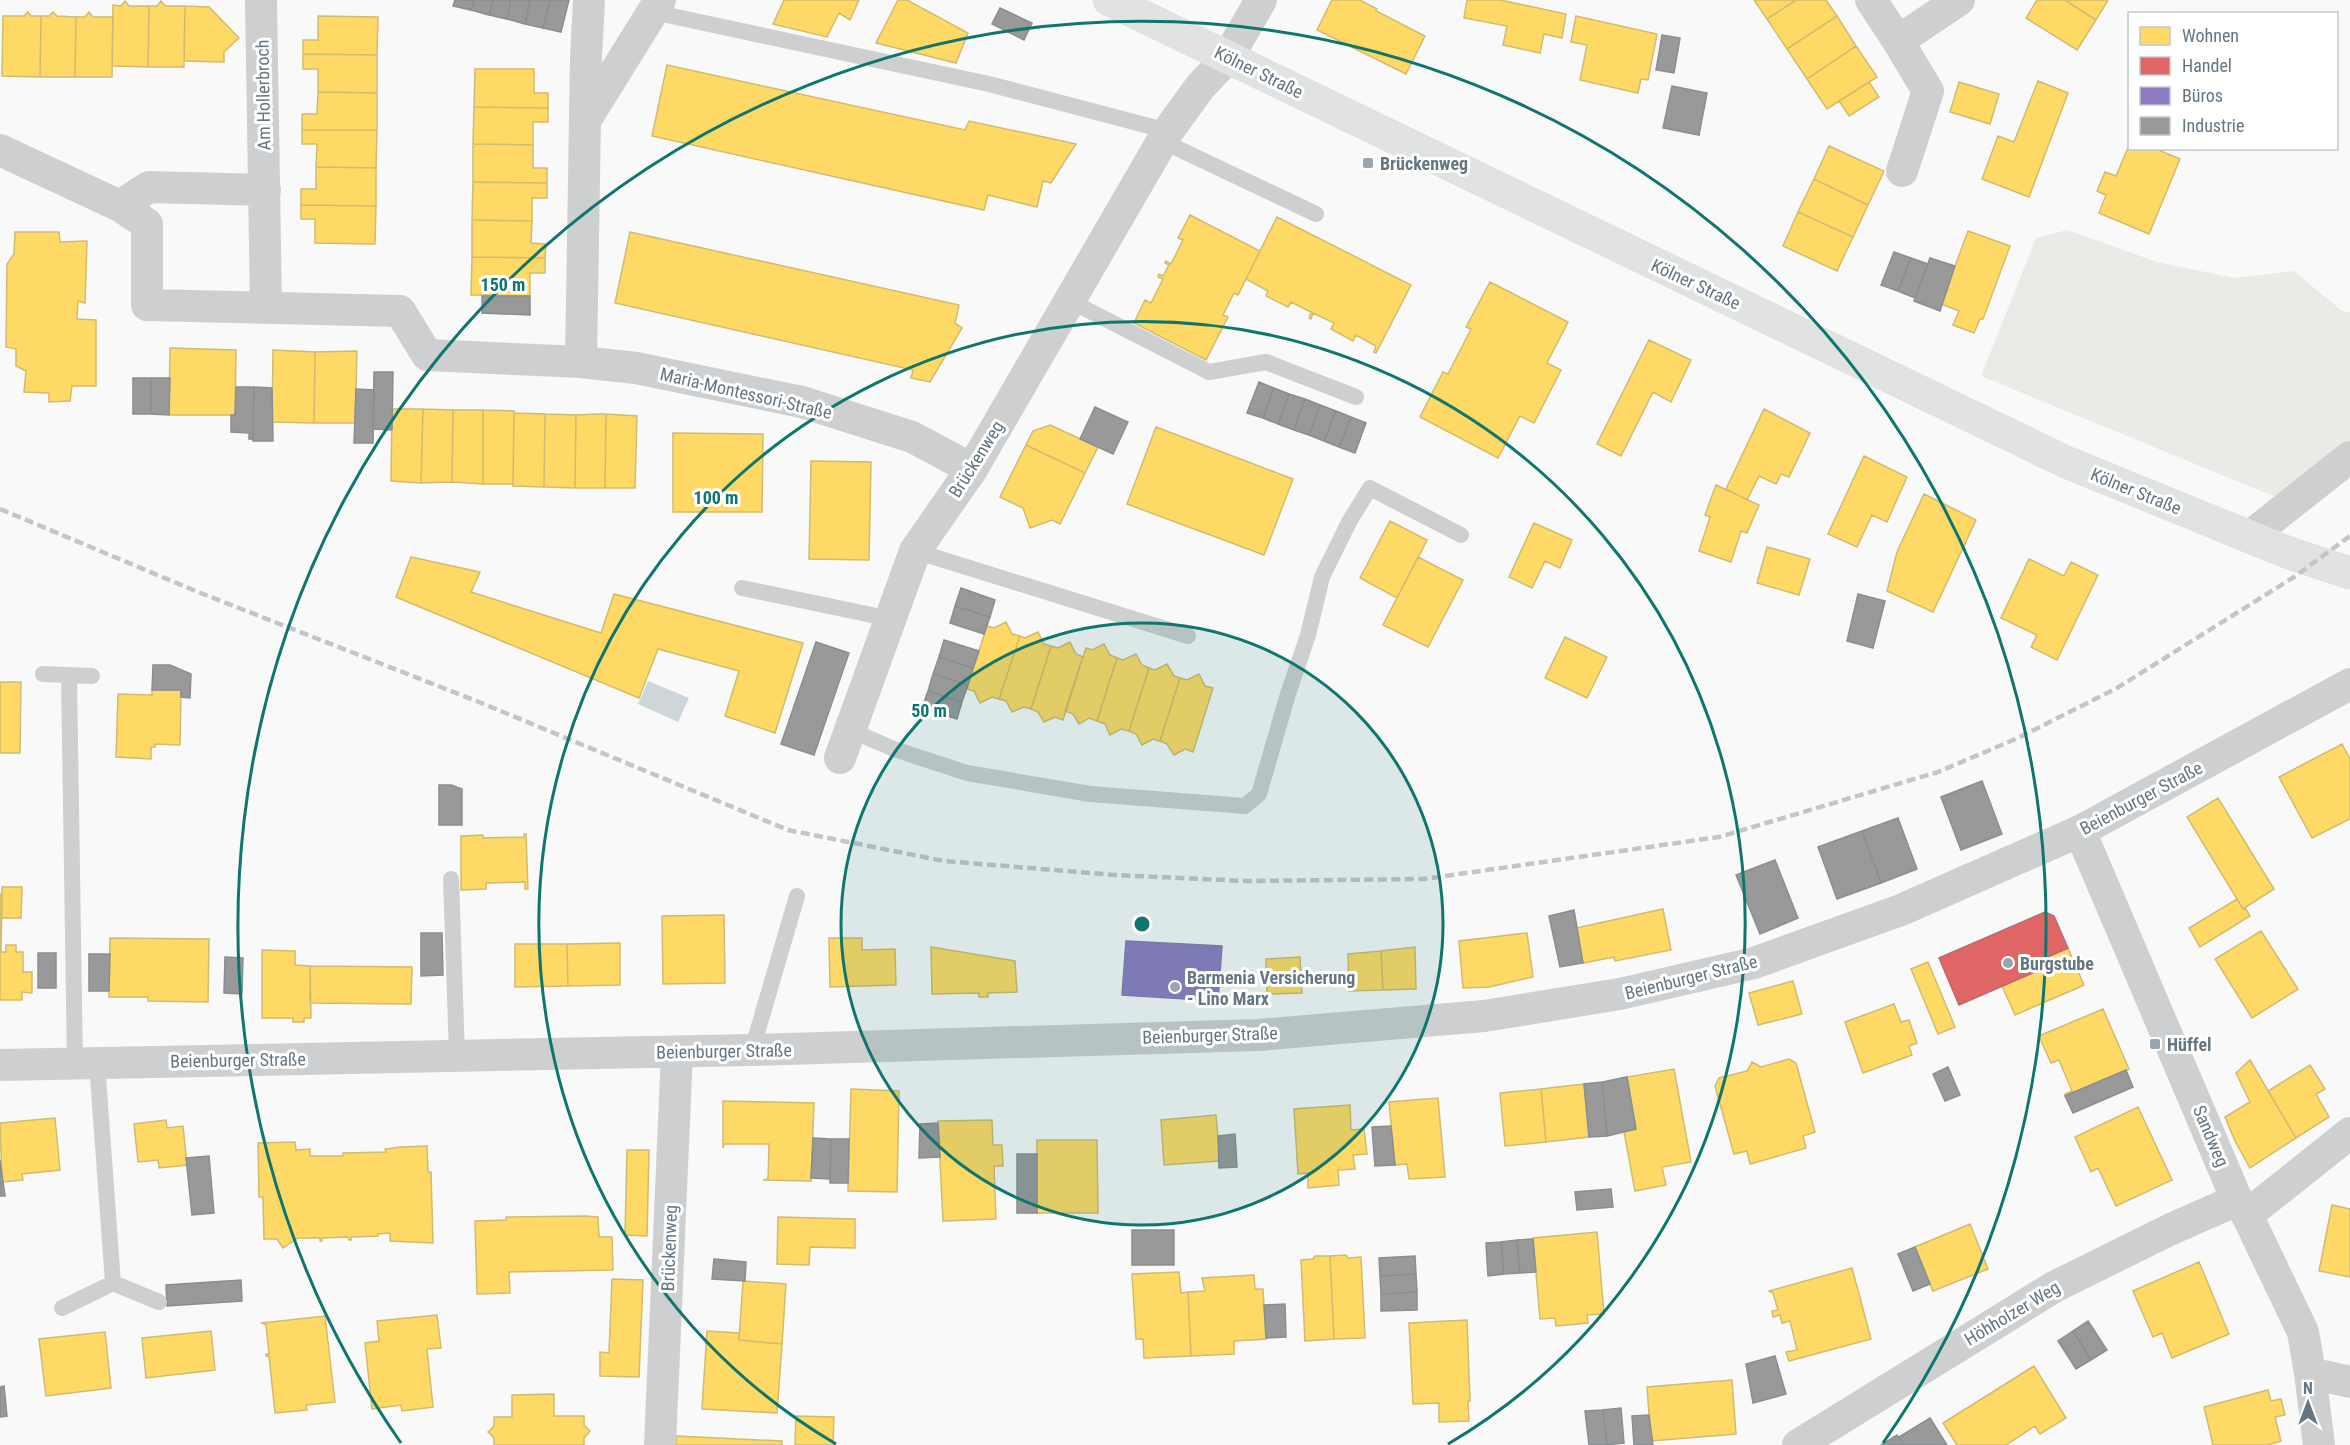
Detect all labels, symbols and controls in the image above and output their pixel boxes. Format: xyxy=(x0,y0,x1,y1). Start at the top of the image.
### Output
legend xyxy=(2128,12,2338,150)
text: Wohnen xyxy=(2182,25,2239,46)
street label: Am Hollerbroch xyxy=(252,39,274,151)
street label: Kölner Straße xyxy=(1211,42,1307,102)
text: Handel xyxy=(2182,55,2232,76)
text: Büros xyxy=(2182,85,2223,106)
text: Industrie xyxy=(2182,115,2244,136)
place label: Brückenweg xyxy=(1380,153,1468,174)
marker: Brückenweg xyxy=(1361,156,1375,170)
street label: Kölner Straße xyxy=(1648,254,1744,314)
text: 150 m xyxy=(481,274,525,295)
street label: Maria-Montessori-Straße xyxy=(658,363,834,423)
street label: Brückenweg xyxy=(944,417,1008,501)
street label: Kölner Straße xyxy=(2088,463,2184,519)
text: 100 m xyxy=(694,487,738,508)
text: 50 m xyxy=(911,700,947,721)
street label: Beienburger Straße xyxy=(2076,757,2206,839)
centre of rings xyxy=(1132,914,1152,934)
street label: Beienburger Straße xyxy=(1623,950,1759,1004)
place label: Burgstube xyxy=(2020,953,2094,974)
marker: Burgstube xyxy=(2001,956,2015,970)
place label: Barmenia Versicherung - Lino Marx xyxy=(1187,967,1355,1009)
marker: Barmenia Versicherung - Lino Marx xyxy=(1168,980,1182,994)
street label: Beienburger Straße xyxy=(1142,1022,1278,1048)
place label: Hüffel xyxy=(2167,1034,2212,1055)
marker: Hüffel xyxy=(2148,1037,2162,1051)
street label: Beienburger Straße xyxy=(656,1039,792,1063)
street label: Beienburger Straße xyxy=(170,1048,306,1072)
street label: Sandweg xyxy=(2189,1102,2233,1170)
street label: Brückenweg xyxy=(657,1204,681,1292)
street label: Höhholzer Weg xyxy=(1961,1276,2063,1350)
north arrow xyxy=(2278,1373,2338,1433)
text: N xyxy=(2303,1379,2313,1398)

